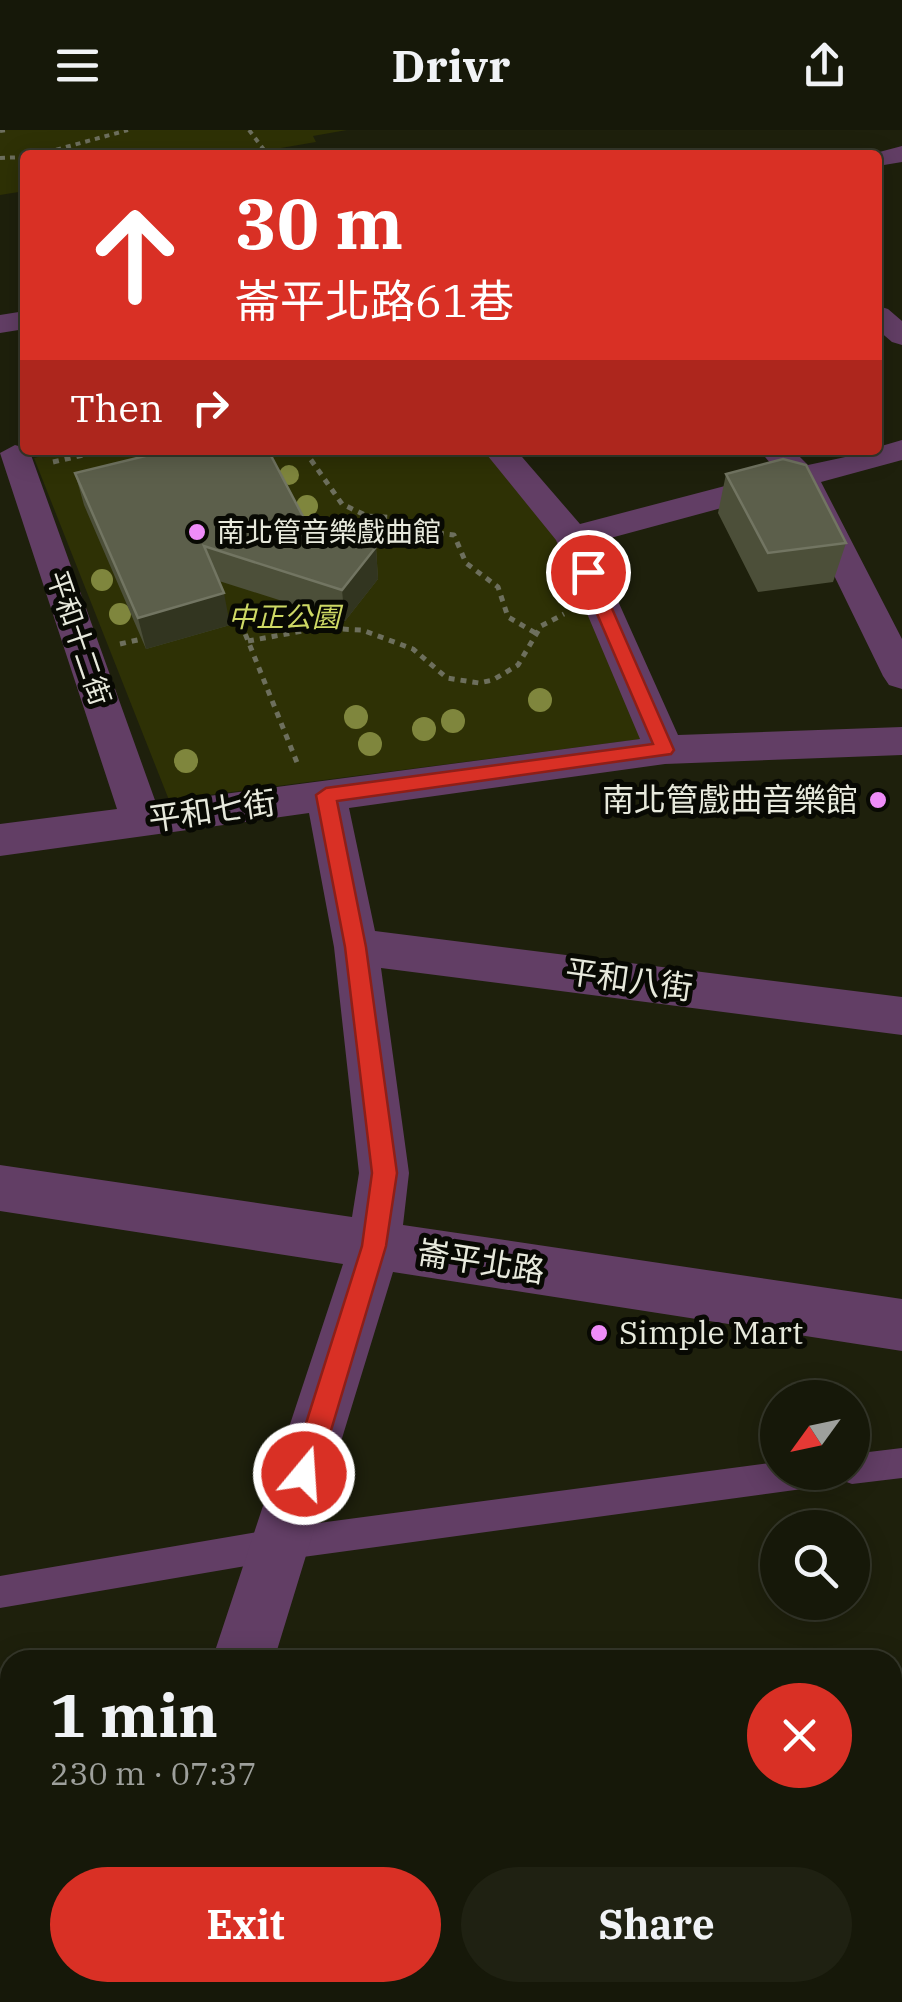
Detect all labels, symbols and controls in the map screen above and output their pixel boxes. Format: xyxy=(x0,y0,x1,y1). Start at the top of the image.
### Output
text: Drivr xyxy=(392,36,510,94)
icon: menu xyxy=(50,38,105,93)
icon: share xyxy=(797,38,852,93)
text: 30 m xyxy=(235,177,403,268)
icon: ahead xyxy=(70,190,200,320)
text: 崙平北路61巷 xyxy=(235,271,514,329)
icon: right xyxy=(183,380,238,435)
text: Then xyxy=(70,383,163,432)
place label: 南北管音樂戲曲館 xyxy=(217,513,441,550)
marker: 南北管音樂戲曲館 xyxy=(186,521,208,543)
pin xyxy=(546,530,631,615)
icon: arrive xyxy=(561,545,616,600)
street label: 平和十二街 xyxy=(39,566,120,710)
park label: 中正公園 xyxy=(228,598,344,635)
place label: 南北管戲曲音樂館 xyxy=(602,778,858,820)
street label: 平和七街 xyxy=(146,780,278,840)
marker: 南北管戲曲音樂館 xyxy=(867,789,889,811)
street label: 平和八街 xyxy=(563,949,695,1009)
street label: 崙平北路 xyxy=(415,1230,548,1292)
place label: Simple Mart xyxy=(619,1311,803,1353)
marker: Simple Mart xyxy=(588,1322,610,1344)
north arrow xyxy=(760,1380,870,1490)
map controls xyxy=(760,1380,870,1620)
position arrow xyxy=(252,1422,356,1526)
button: search xyxy=(760,1510,870,1620)
text: 1 min xyxy=(50,1675,218,1754)
button: close xyxy=(747,1683,852,1788)
text: 230 m · 07:37 xyxy=(50,1752,257,1794)
button: Exit xyxy=(50,1867,441,1982)
button: Share xyxy=(461,1867,852,1982)

